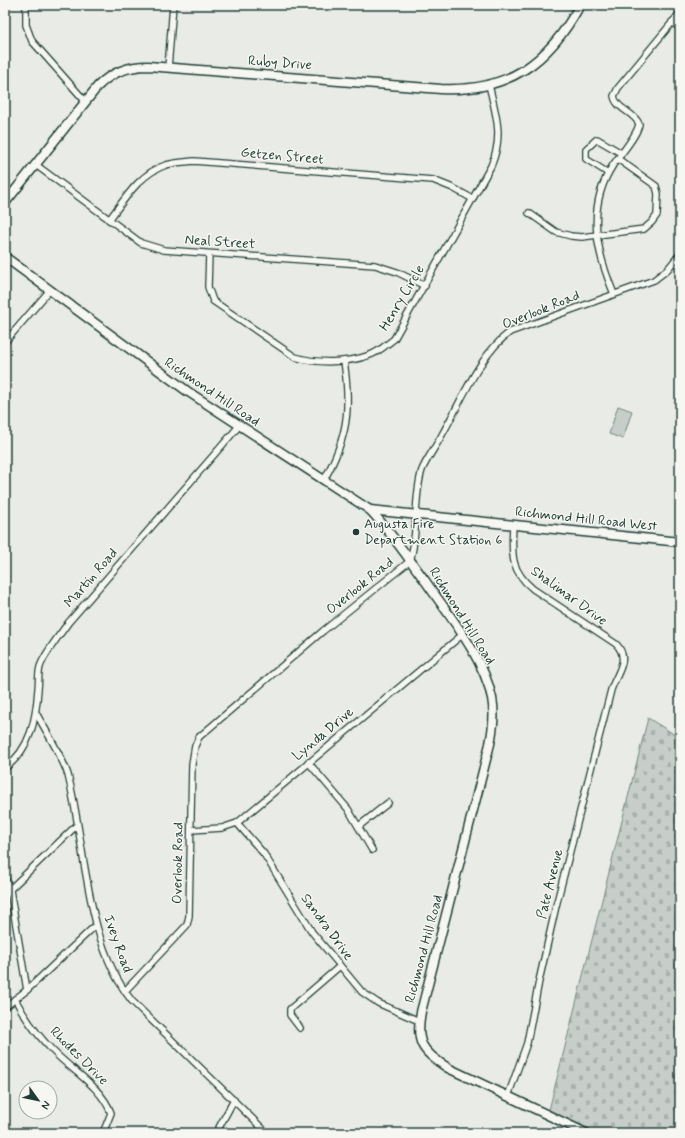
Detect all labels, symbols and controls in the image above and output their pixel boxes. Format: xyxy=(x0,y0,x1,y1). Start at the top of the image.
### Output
street label: Ruby Drive xyxy=(247,52,313,74)
street label: Getzen Street xyxy=(240,143,324,169)
street label: Neal Street xyxy=(184,231,256,253)
street label: Henry Circle xyxy=(375,262,429,334)
street label: Overlook Road xyxy=(500,286,582,334)
street label: Richmond Hill Road xyxy=(161,353,263,431)
street label: Richmond Hill Road West xyxy=(514,503,658,535)
place label: Augusta Fire Department Station 6 xyxy=(364,515,503,549)
marker: Augusta Fire Department Station 6 xyxy=(351,527,361,537)
street label: Martin Road xyxy=(60,544,122,612)
street label: Overlook Road xyxy=(323,553,397,619)
street label: Shalimar Drive xyxy=(527,562,611,630)
street label: Richmond Hill Road xyxy=(425,564,499,668)
street label: Lynda Drive xyxy=(289,703,358,765)
street label: Overlook Road xyxy=(168,822,188,904)
street label: Pate Avenue xyxy=(533,847,567,921)
street label: Sandra Drive xyxy=(297,890,357,964)
street label: Richmond Hill Road xyxy=(401,893,447,1005)
street label: Ivey Road xyxy=(99,913,137,975)
street label: Rhodes Drive xyxy=(46,1023,112,1089)
north arrow xyxy=(18,1080,58,1120)
text: N xyxy=(38,1098,53,1112)

